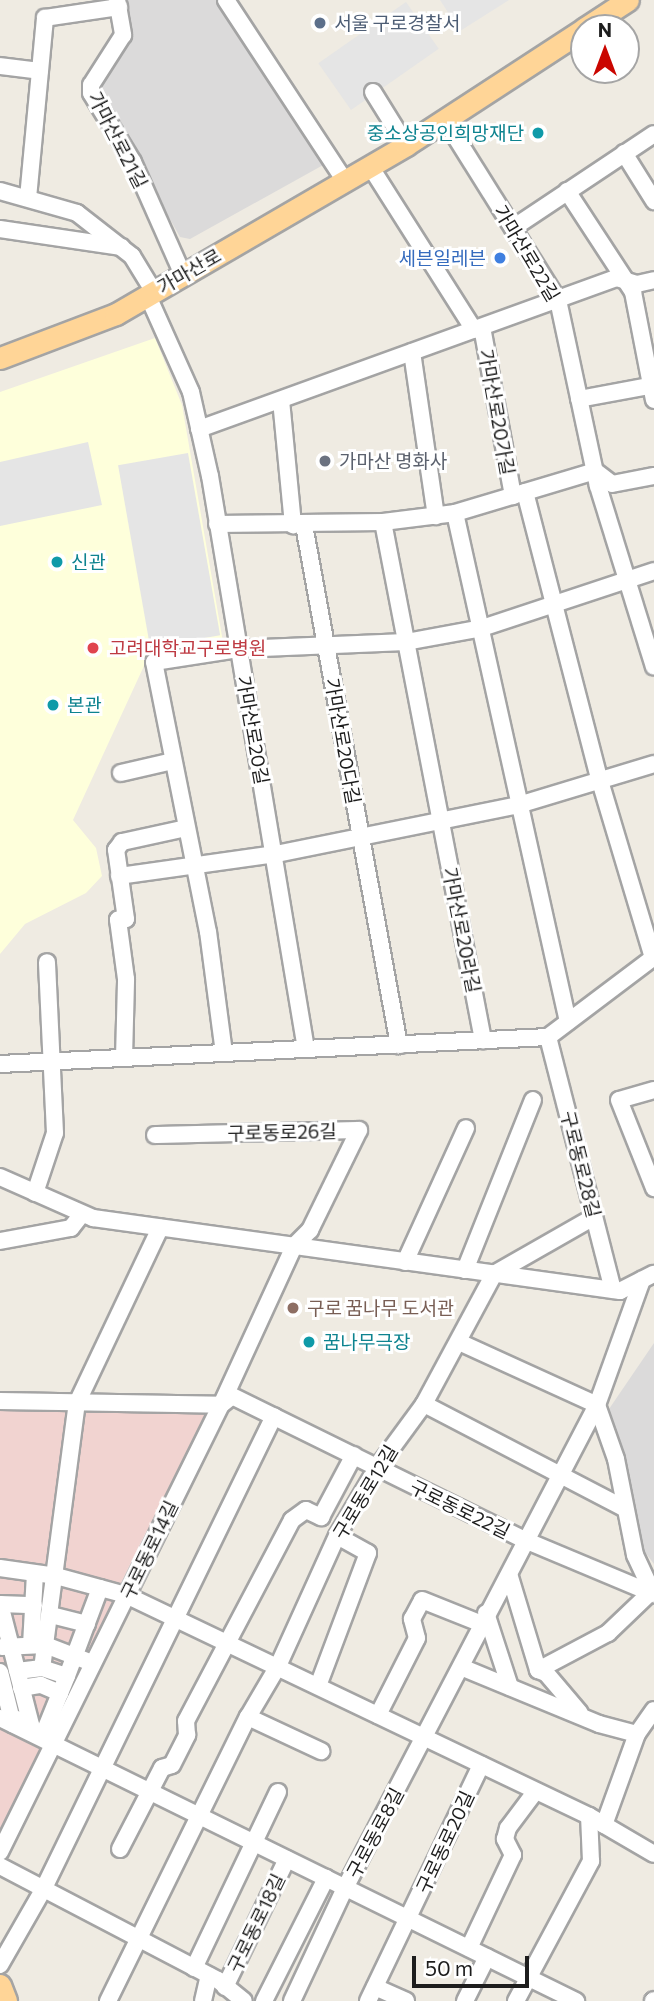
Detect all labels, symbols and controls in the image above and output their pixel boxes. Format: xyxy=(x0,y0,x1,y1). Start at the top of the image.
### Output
place label: 서울 구로경찰서 xyxy=(334,12,460,34)
north arrow xyxy=(570,14,640,84)
marker: 서울 구로경찰서 xyxy=(312,15,328,31)
text: N xyxy=(598,18,612,41)
street label: 가마산로21길 xyxy=(84,88,152,192)
place label: 중소상공인희망재단 xyxy=(367,122,524,144)
marker: 중소상공인희망재단 xyxy=(530,125,546,141)
street label: 가마산로22길 xyxy=(489,201,565,305)
street label: 가마산로 xyxy=(153,244,225,298)
place label: 세븐일레븐 xyxy=(399,247,486,269)
marker: 세븐일레븐 xyxy=(492,250,508,266)
street label: 가마산로20가길 xyxy=(475,347,519,477)
place label: 가마산 명화사 xyxy=(339,450,448,472)
marker: 가마산 명화사 xyxy=(317,453,333,469)
place label: 신관 xyxy=(71,551,106,573)
marker: 신관 xyxy=(49,554,65,570)
place label: 고려대학교구로병원 xyxy=(109,637,266,659)
marker: 고려대학교구로병원 xyxy=(83,638,103,658)
street label: 가마산로20길 xyxy=(232,674,274,786)
street label: 가마산로20다길 xyxy=(321,676,365,806)
place label: 본관 xyxy=(67,694,102,716)
marker: 본관 xyxy=(45,697,61,713)
street label: 가마산로20라길 xyxy=(439,865,485,995)
street label: 구로동로28길 xyxy=(557,1108,605,1220)
street label: 구로동로26길 xyxy=(227,1120,337,1144)
place label: 구로 꿈나무 도서관 xyxy=(307,1297,454,1319)
marker: 구로 꿈나무 도서관 xyxy=(285,1300,301,1316)
place label: 꿈나무극장 xyxy=(323,1331,410,1353)
marker: 꿈나무극장 xyxy=(301,1334,317,1350)
street label: 구로동로12길 xyxy=(328,1441,402,1543)
street label: 구로동로22길 xyxy=(406,1475,514,1543)
street label: 구로동로14길 xyxy=(115,1497,183,1603)
street label: 구로동로8길 xyxy=(342,1784,408,1882)
street label: 구로동로20길 xyxy=(411,1787,479,1897)
street label: 구로동로18길 xyxy=(222,1870,290,1976)
scale bar xyxy=(416,1941,533,1985)
text: 50 m xyxy=(425,1955,473,1980)

